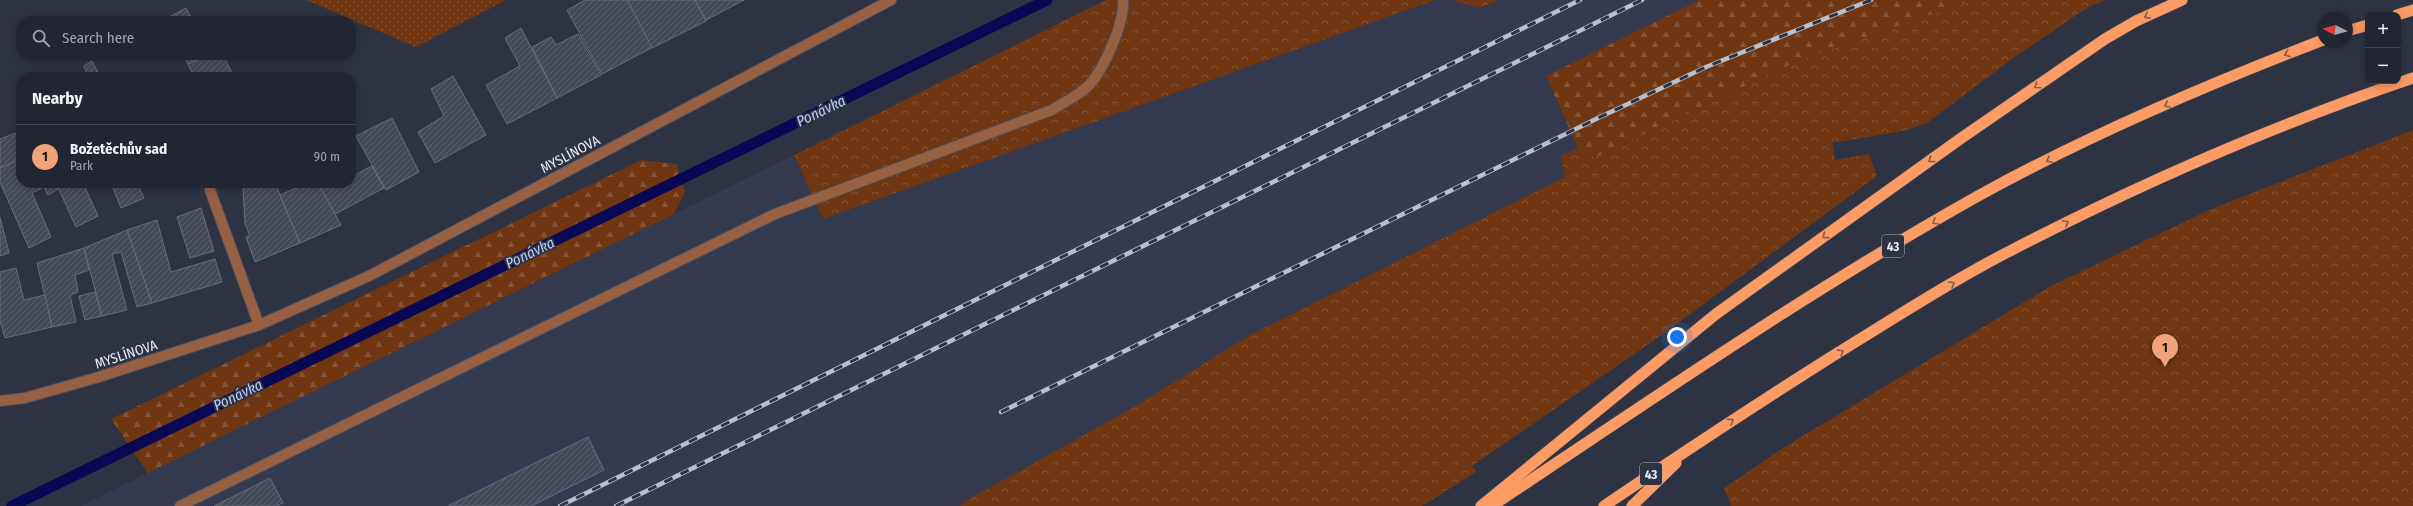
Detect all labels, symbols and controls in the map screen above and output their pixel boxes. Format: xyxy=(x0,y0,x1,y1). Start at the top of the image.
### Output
one-way arrow xyxy=(2144,11,2151,19)
north arrow xyxy=(2317,12,2353,48)
map controls xyxy=(2365,12,2401,84)
button: + xyxy=(2365,12,2401,48)
search box xyxy=(16,16,356,60)
icon: search xyxy=(30,27,52,49)
text: Search here xyxy=(62,29,134,47)
button: − xyxy=(2365,48,2401,84)
one-way arrow xyxy=(2283,50,2290,58)
one-way arrow xyxy=(2035,81,2042,88)
text: Nearby xyxy=(32,88,83,109)
water label: Ponávka xyxy=(793,91,849,131)
one-way arrow xyxy=(2163,100,2171,108)
street label: MYSLÍNOVA xyxy=(537,131,603,177)
text: Božetěchův sad xyxy=(70,140,167,158)
text: 1 xyxy=(42,149,48,164)
text: 90 m xyxy=(314,149,340,164)
one-way arrow xyxy=(1928,155,1935,162)
one-way arrow xyxy=(2046,155,2053,163)
text: Park xyxy=(70,158,93,173)
one-way arrow xyxy=(1932,217,1939,224)
one-way arrow xyxy=(2062,220,2069,227)
one-way arrow xyxy=(1823,231,1830,238)
water label: Ponávka xyxy=(502,233,558,273)
road number: 43 xyxy=(1882,235,1904,257)
one-way arrow xyxy=(1948,282,1955,289)
your location xyxy=(1667,327,1687,347)
pin: 1 xyxy=(2152,334,2178,367)
street label: MYSLÍNOVA xyxy=(92,335,160,373)
one-way arrow xyxy=(1836,349,1843,356)
water label: Ponávka xyxy=(210,375,266,415)
one-way arrow xyxy=(1727,418,1734,426)
road number: 43 xyxy=(1640,463,1662,485)

